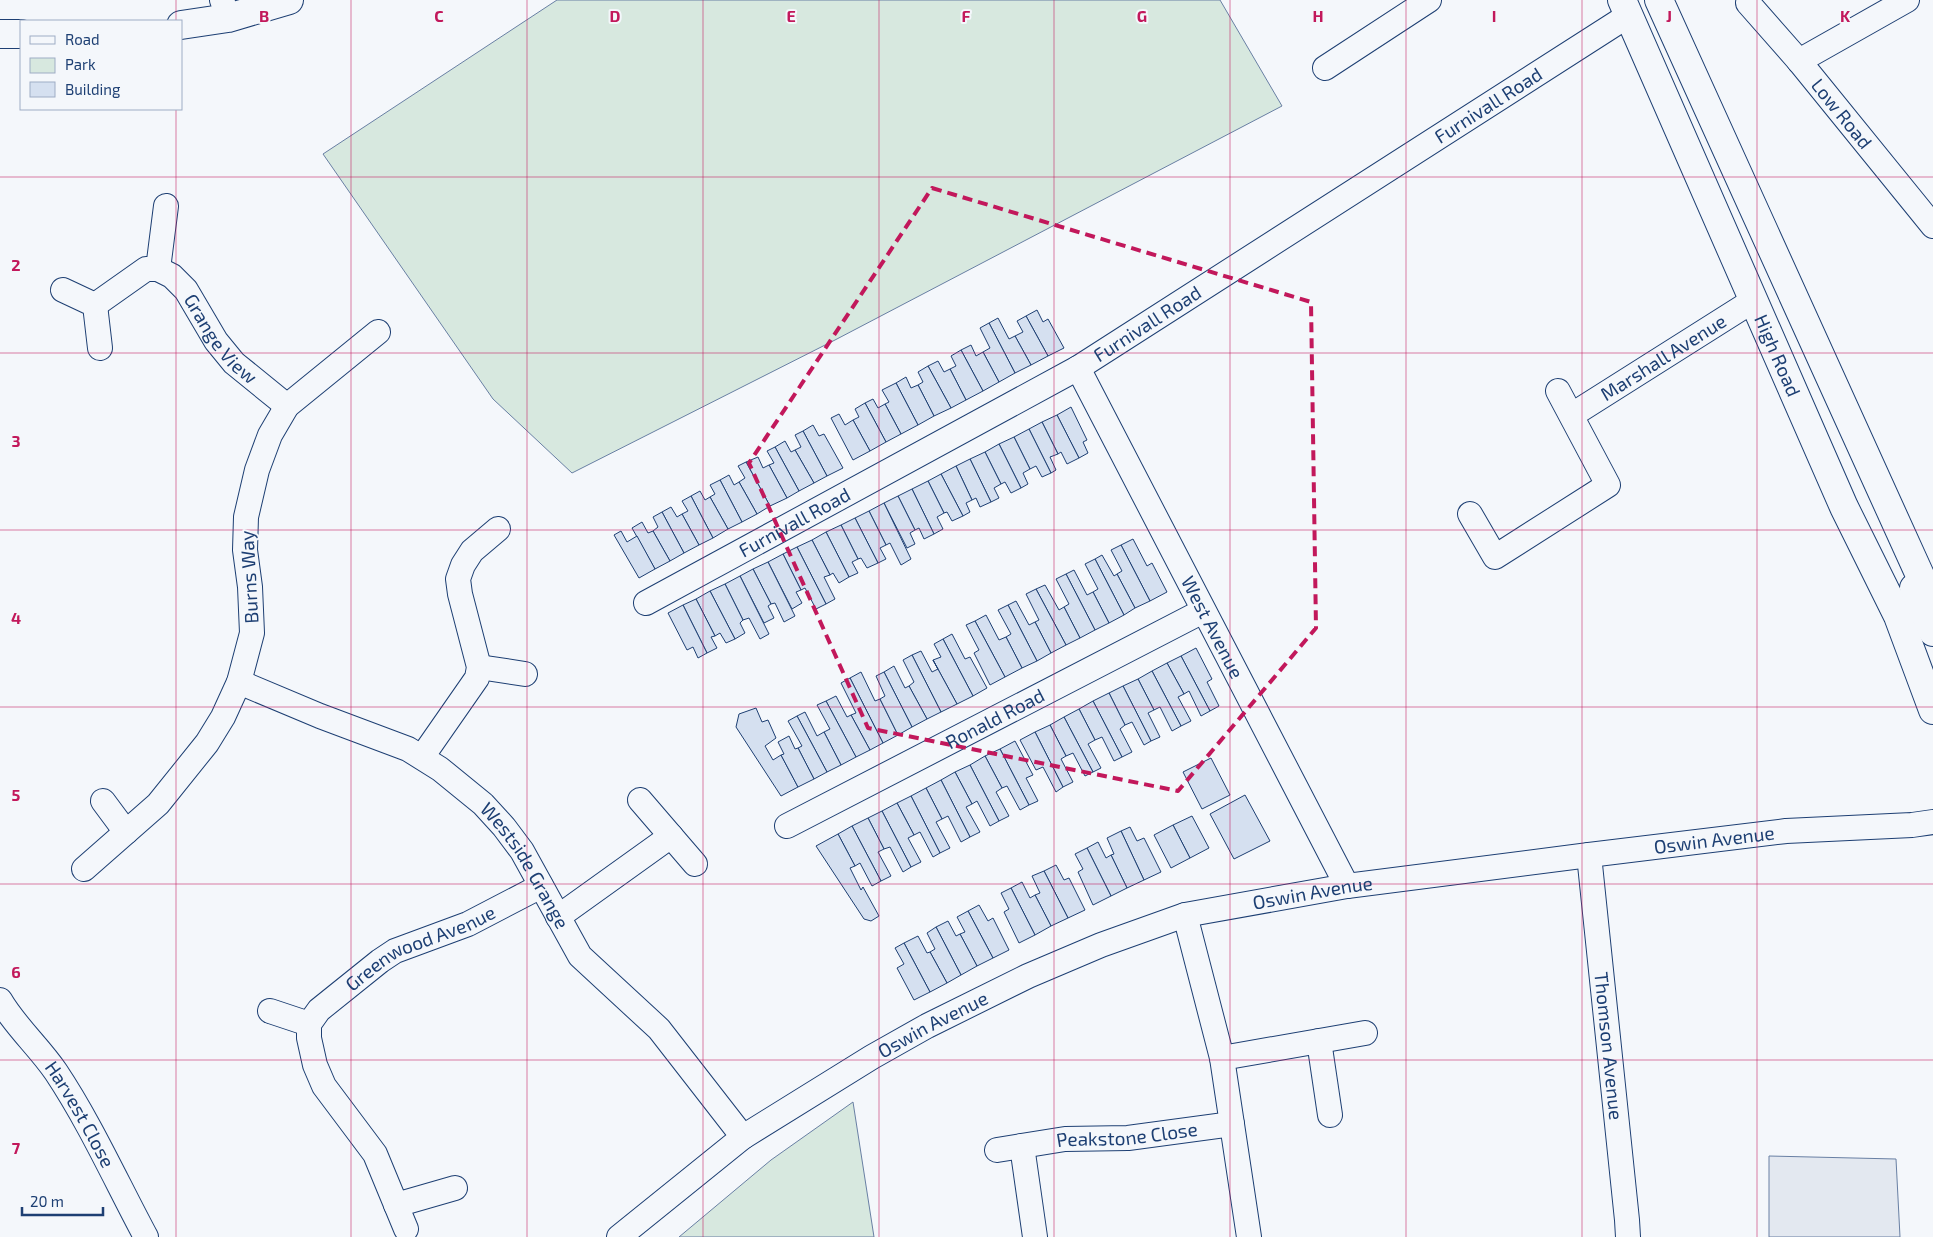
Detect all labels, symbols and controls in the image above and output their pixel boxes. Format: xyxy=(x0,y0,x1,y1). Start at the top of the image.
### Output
text: B xyxy=(259,6,269,25)
text: C xyxy=(434,6,444,25)
text: D xyxy=(610,6,621,25)
text: E xyxy=(786,6,796,25)
text: F xyxy=(962,6,971,25)
text: G xyxy=(1137,6,1147,25)
text: H xyxy=(1312,6,1324,25)
text: I xyxy=(1492,6,1496,25)
text: J xyxy=(1666,6,1672,25)
text: K xyxy=(1840,6,1851,25)
legend xyxy=(20,20,182,110)
text: Road xyxy=(65,30,100,48)
text: Park xyxy=(65,55,96,73)
street label: Furnivall Road xyxy=(1430,62,1546,148)
street label: Low Road xyxy=(1807,74,1877,153)
text: Building xyxy=(65,80,121,98)
text: 2 xyxy=(11,255,21,274)
street label: Furnivall Road xyxy=(1089,280,1205,366)
street label: Grange View xyxy=(180,289,262,388)
street label: Marshall Avenue xyxy=(1596,309,1730,405)
street label: High Road xyxy=(1750,311,1806,400)
text: 3 xyxy=(11,431,21,450)
street label: Furnivall Road xyxy=(734,482,854,561)
street label: Burns Way xyxy=(235,530,262,624)
street label: West Avenue xyxy=(1177,572,1249,682)
text: 4 xyxy=(11,608,21,627)
street label: Ronald Road xyxy=(941,683,1048,753)
text: 5 xyxy=(12,785,21,804)
street label: Westside Grange xyxy=(476,797,575,932)
street label: Oswin Avenue xyxy=(1652,821,1776,858)
street label: Oswin Avenue xyxy=(1251,871,1374,914)
street label: Greenwood Avenue xyxy=(340,900,499,995)
text: 6 xyxy=(11,962,21,981)
street label: Thomson Avenue xyxy=(1590,971,1629,1121)
street label: Oswin Avenue xyxy=(873,986,991,1063)
street label: Harvest Close xyxy=(41,1056,120,1171)
street label: Peakstone Close xyxy=(1054,1117,1199,1151)
text: 7 xyxy=(12,1138,21,1157)
scale bar xyxy=(22,1184,104,1216)
text: 20 m xyxy=(30,1192,64,1210)

